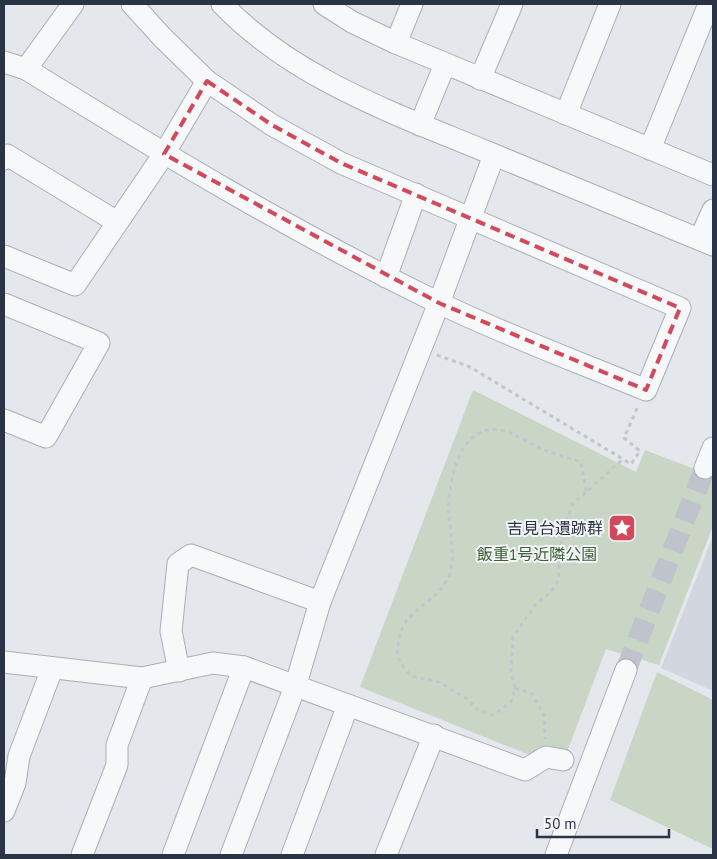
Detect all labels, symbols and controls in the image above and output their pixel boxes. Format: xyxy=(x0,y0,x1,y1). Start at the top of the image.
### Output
place icon: 吉見台遺跡群 xyxy=(607,513,637,543)
place label: 吉見台遺跡群 xyxy=(507,518,603,538)
park label: 飯重1号近隣公園 xyxy=(477,544,597,564)
scale bar xyxy=(537,806,670,838)
text: 50 m xyxy=(544,814,577,833)

